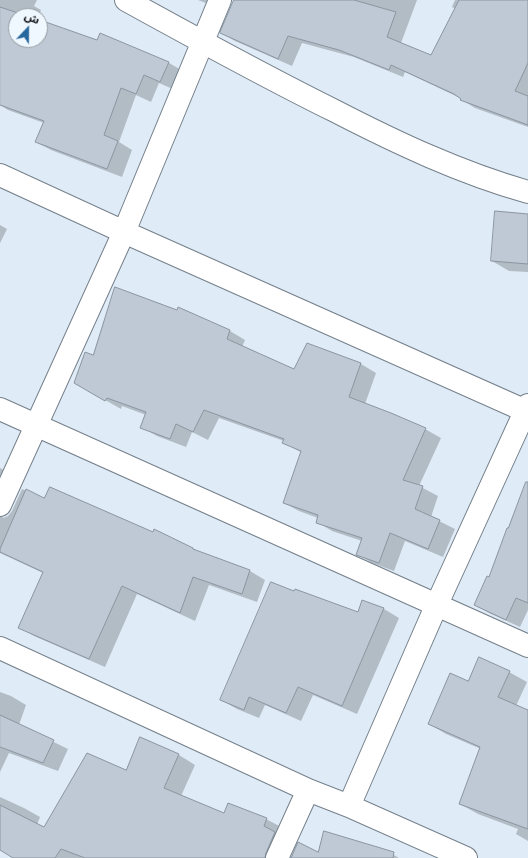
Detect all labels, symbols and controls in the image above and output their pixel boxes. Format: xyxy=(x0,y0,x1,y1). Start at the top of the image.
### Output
north arrow xyxy=(8,8,48,48)
text: ش xyxy=(23,8,42,27)

